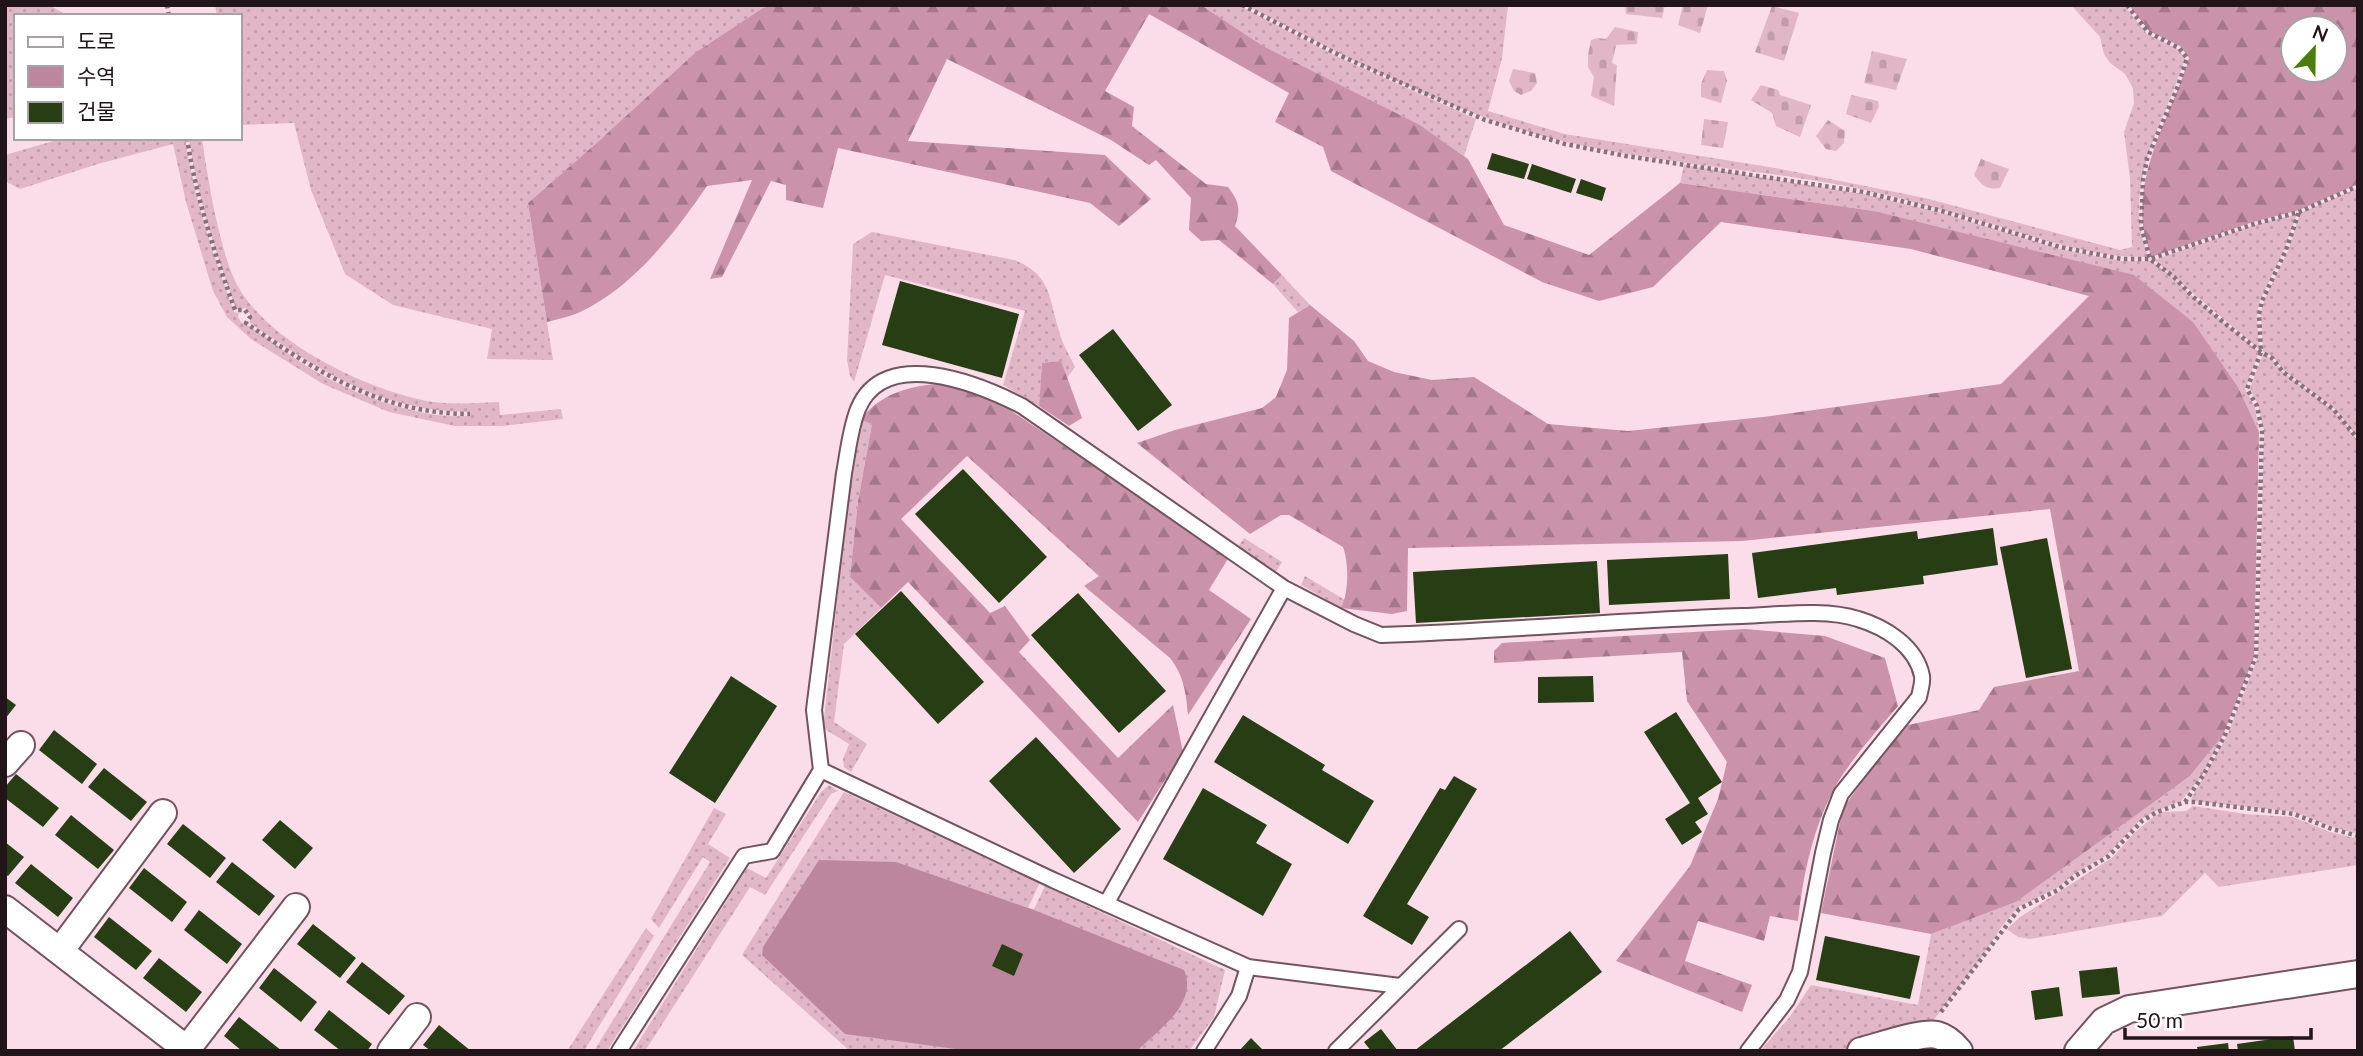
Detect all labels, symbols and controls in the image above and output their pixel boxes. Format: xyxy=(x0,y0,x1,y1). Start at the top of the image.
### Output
legend xyxy=(14,14,242,140)
north arrow xyxy=(2279,14,2349,84)
text: N xyxy=(2309,19,2332,46)
text: 도로 xyxy=(77,28,116,53)
text: 수역 xyxy=(77,63,116,88)
text: 건물 xyxy=(77,98,116,123)
scale bar xyxy=(2125,996,2310,1040)
text: 50 m xyxy=(2136,1007,2183,1032)

